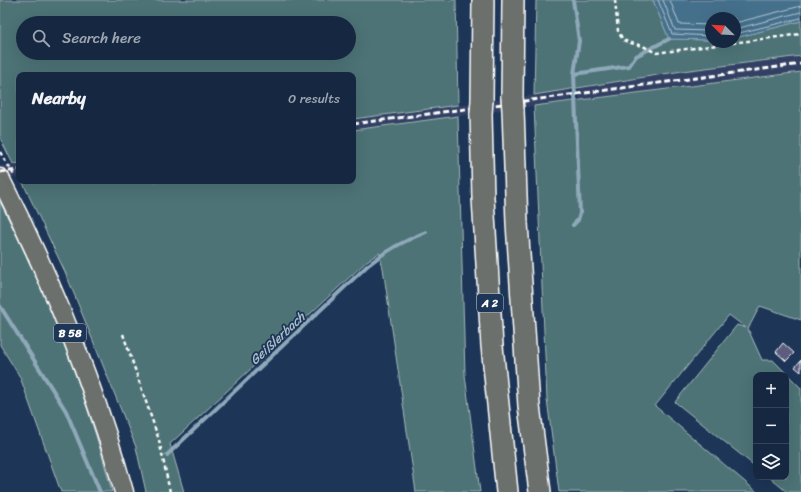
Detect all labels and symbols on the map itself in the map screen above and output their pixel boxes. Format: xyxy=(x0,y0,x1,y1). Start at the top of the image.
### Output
north arrow xyxy=(705,12,741,48)
road number: A 2 xyxy=(477,294,503,312)
water label: Geißlerbach xyxy=(244,305,311,370)
road number: B 58 xyxy=(54,324,86,342)

